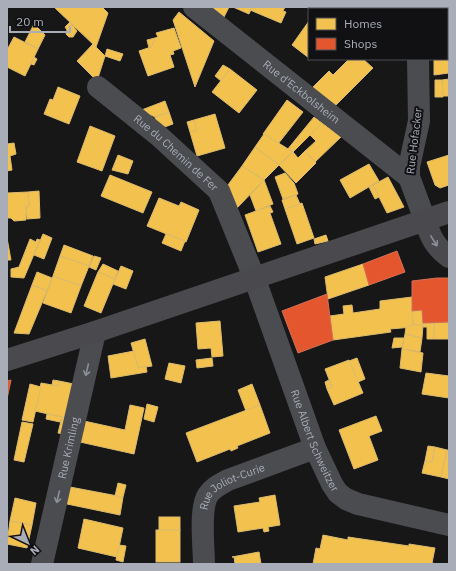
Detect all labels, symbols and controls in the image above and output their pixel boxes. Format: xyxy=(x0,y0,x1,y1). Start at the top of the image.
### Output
scale bar xyxy=(10,8,70,34)
legend xyxy=(308,8,448,60)
text: 20 m xyxy=(16,14,44,29)
text: Homes xyxy=(344,16,382,31)
text: Shops xyxy=(344,36,377,51)
street label: Rue d'Eckbolsheim xyxy=(260,57,343,127)
street label: Rue Hofacker xyxy=(403,107,425,175)
street label: Rue du Chemin de Fer xyxy=(131,111,221,194)
one-way arrow xyxy=(430,235,438,247)
one-way arrow xyxy=(83,363,91,376)
street label: Rue Albert Schweitzer xyxy=(288,388,342,494)
street label: Rue Krimling xyxy=(55,416,82,480)
street label: Rue Joliot-Curie xyxy=(197,460,267,511)
one-way arrow xyxy=(53,490,61,503)
north arrow xyxy=(8,523,48,563)
text: N xyxy=(27,542,43,558)

